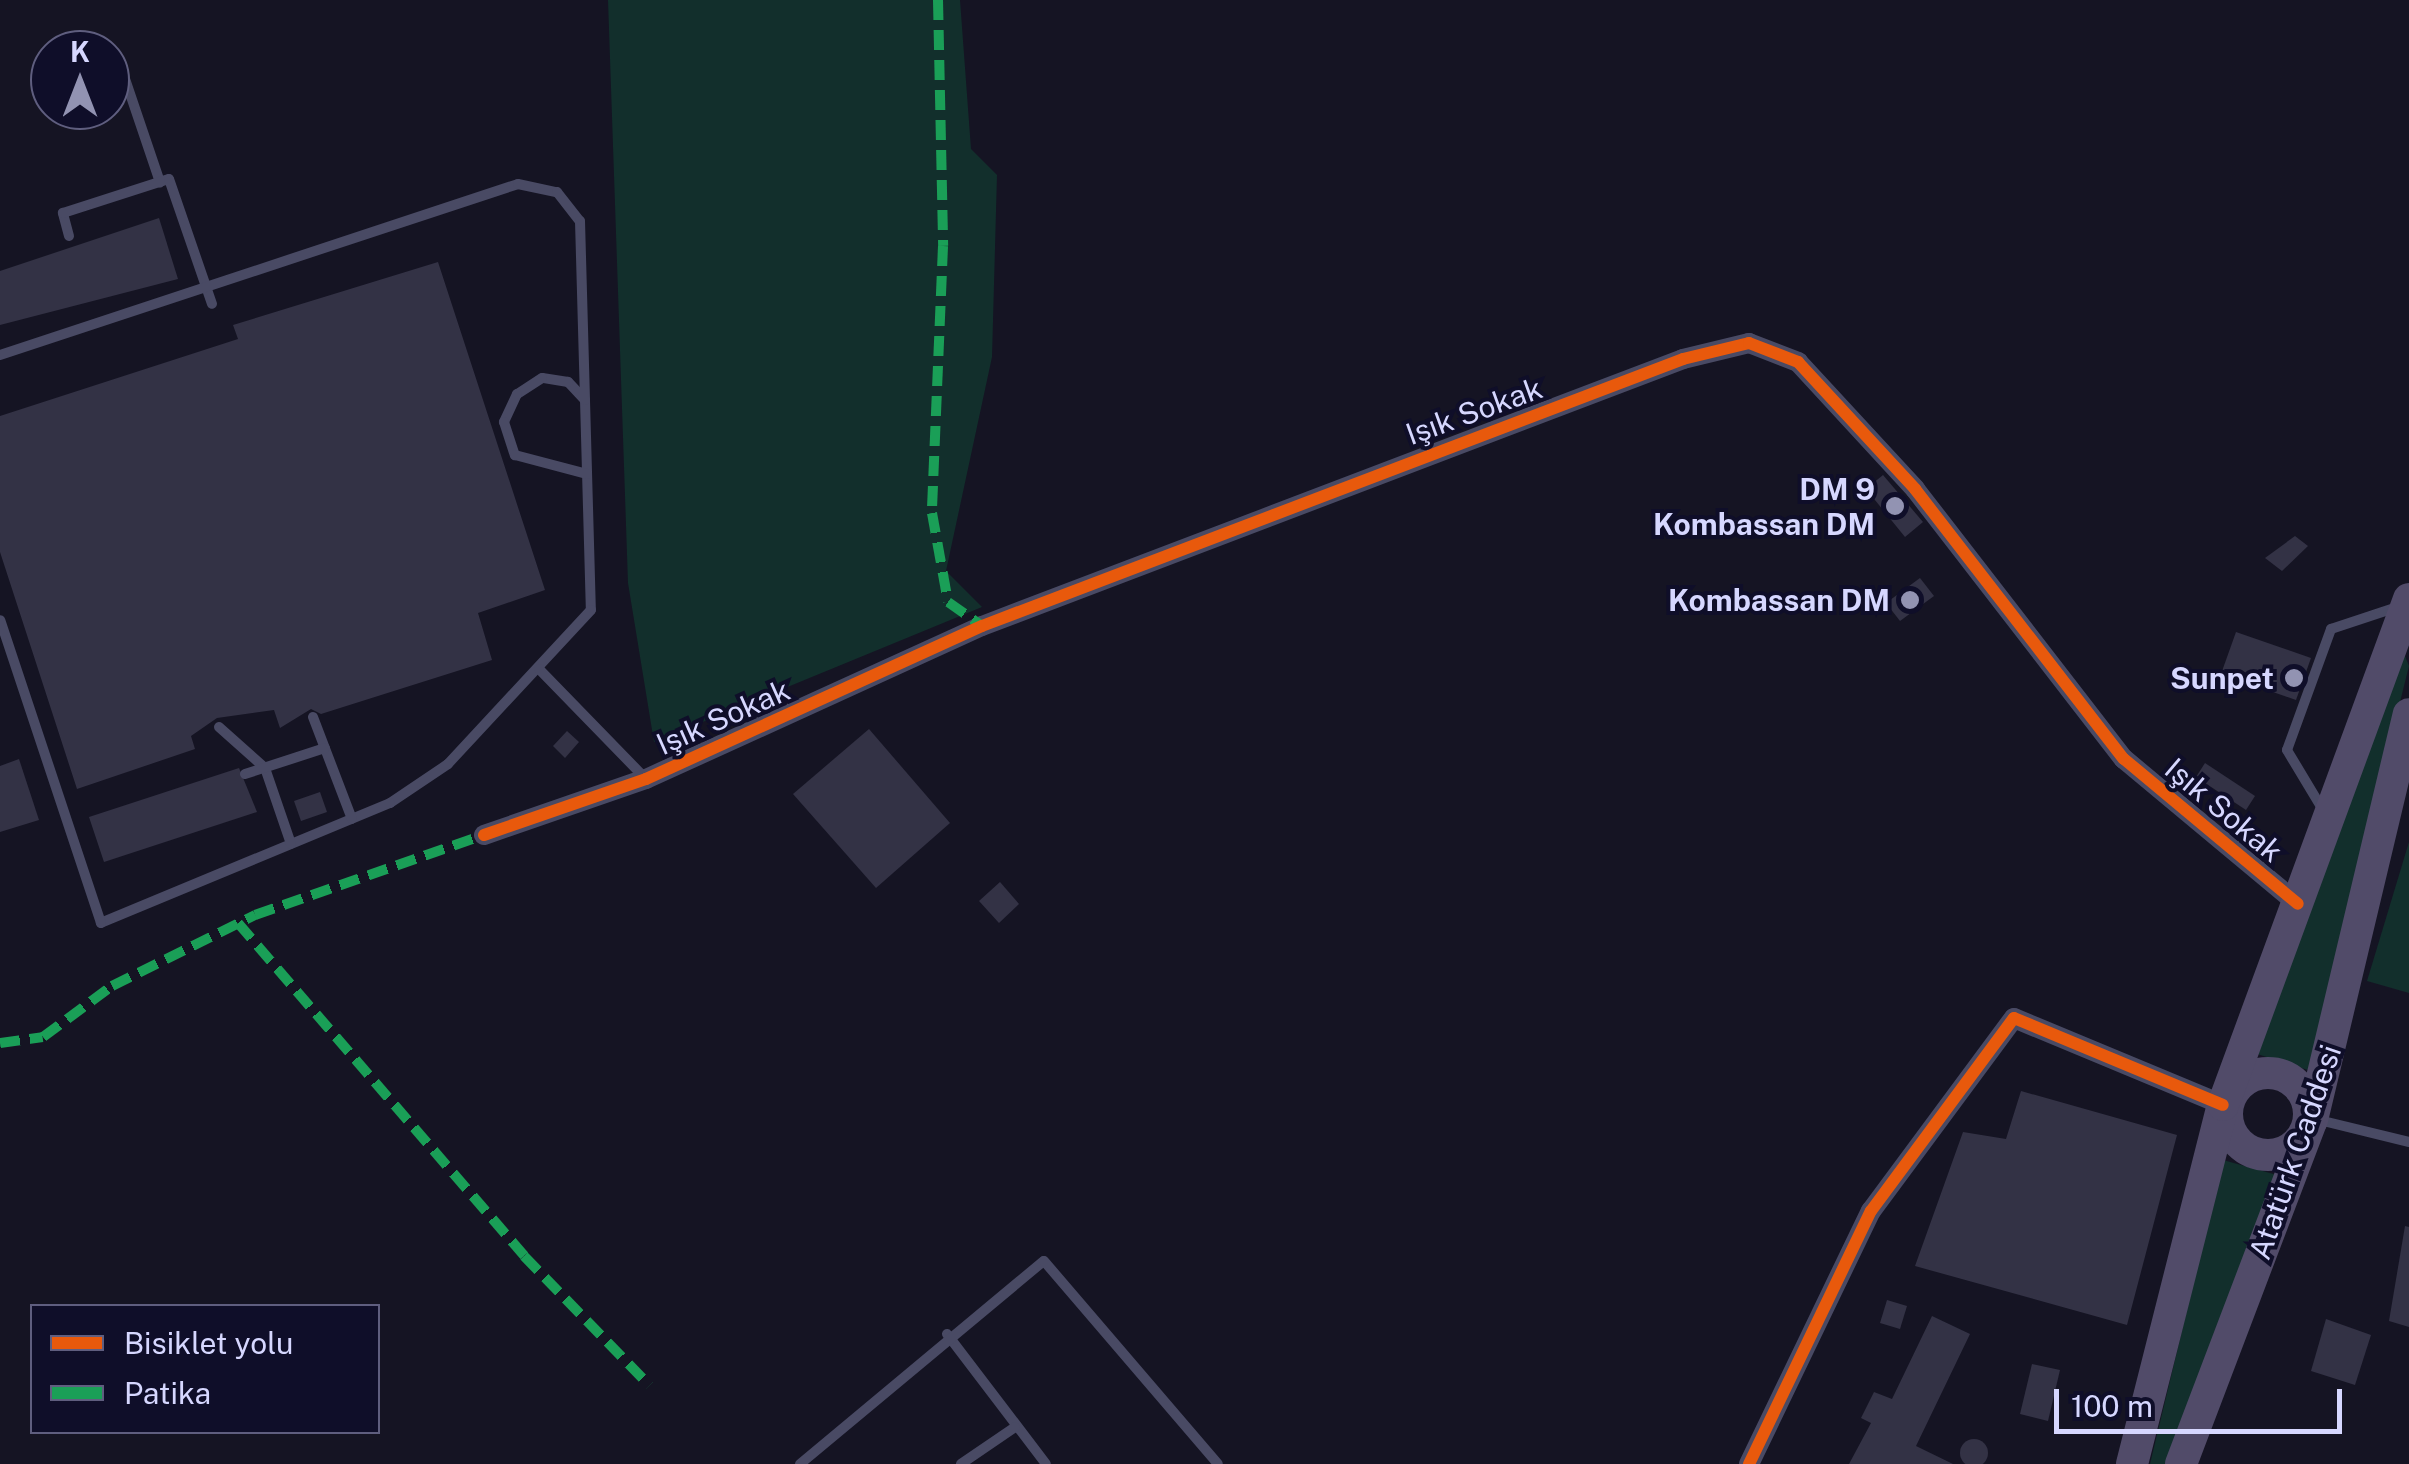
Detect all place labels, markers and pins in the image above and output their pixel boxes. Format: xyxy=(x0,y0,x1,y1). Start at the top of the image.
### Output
place label: DM 9 Kombassan DM xyxy=(1653,471,1875,542)
marker: DM 9 Kombassan DM xyxy=(1884,495,1906,517)
place label: Kombassan DM xyxy=(1668,582,1890,618)
marker: Kombassan DM xyxy=(1899,589,1921,611)
place label: Sunpet xyxy=(2170,660,2274,696)
marker: Sunpet xyxy=(2283,667,2305,689)

